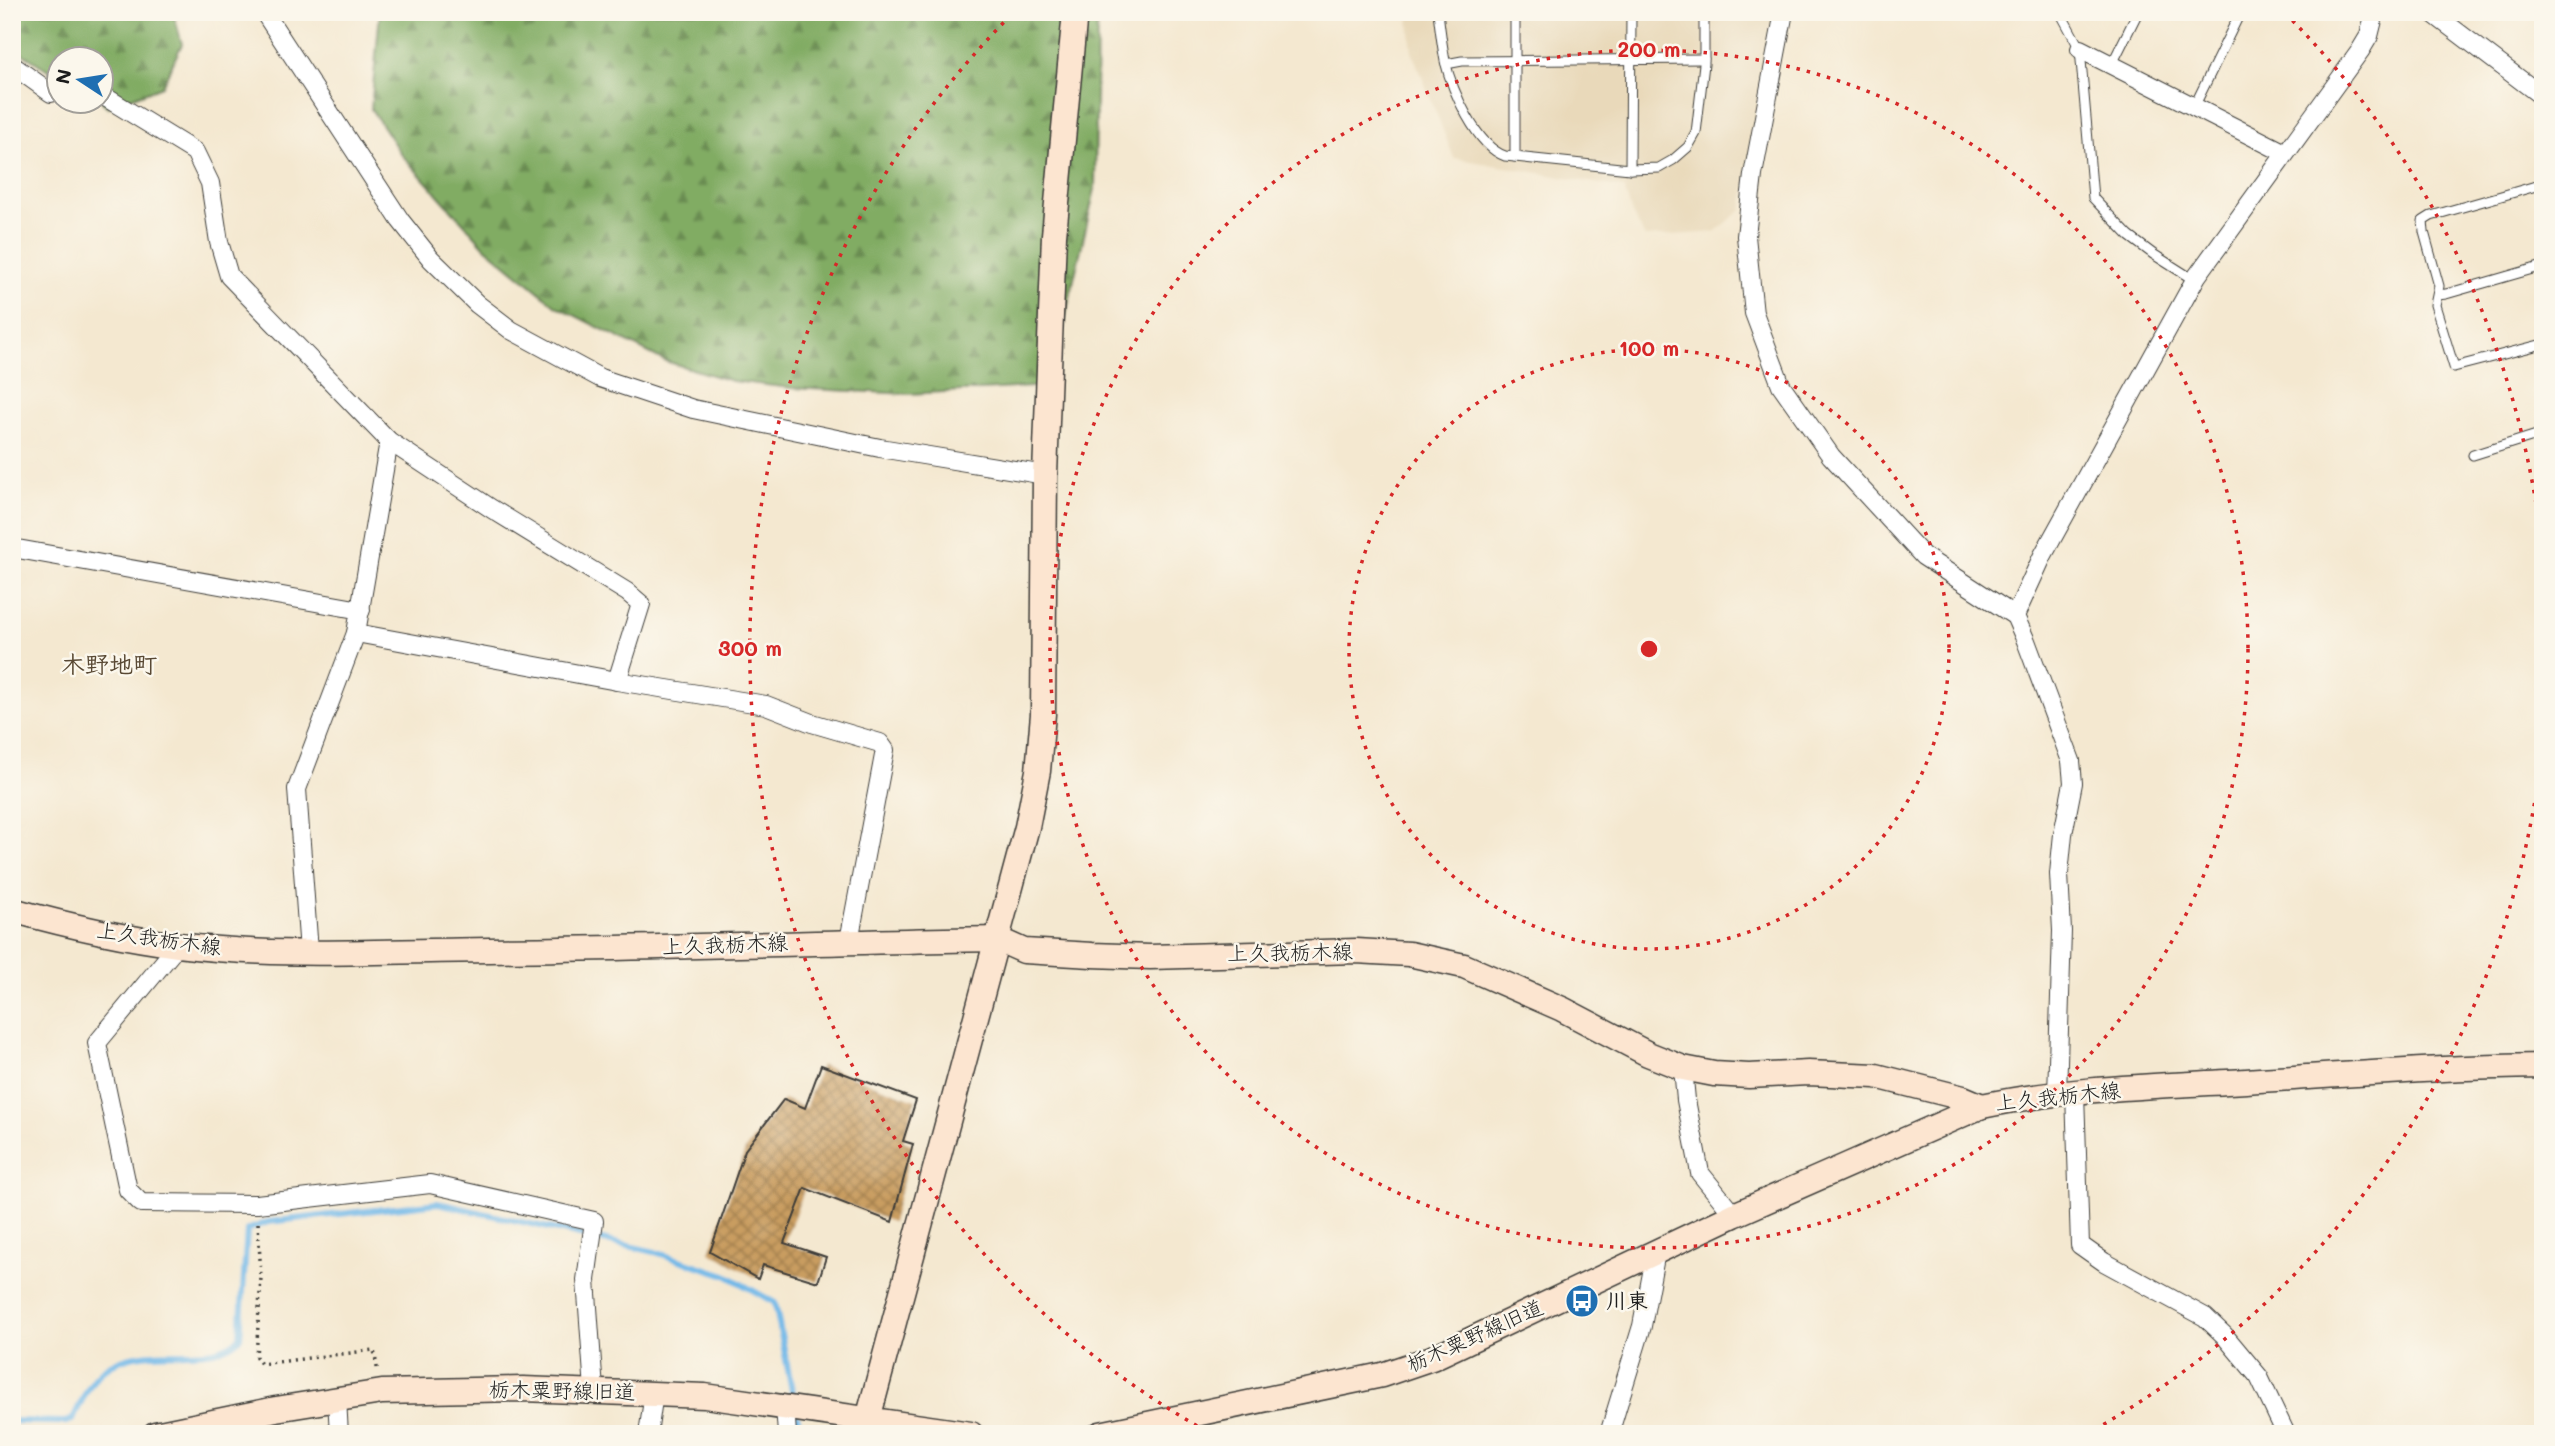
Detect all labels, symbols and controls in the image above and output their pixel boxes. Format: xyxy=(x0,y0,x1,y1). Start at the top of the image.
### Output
text: 200 m xyxy=(1618,35,1680,62)
north arrow xyxy=(46,46,116,116)
text: N xyxy=(49,67,77,86)
text: 100 m xyxy=(1619,334,1679,361)
text: 300 m xyxy=(718,634,782,661)
centre of rings xyxy=(1637,637,1661,661)
district label: 木野地町 xyxy=(61,648,157,679)
street label: 上久我栃木線 xyxy=(95,915,223,960)
street label: 上久我栃木線 xyxy=(662,928,788,959)
street label: 上久我栃木線 xyxy=(1227,937,1353,966)
street label: 上久我栃木線 xyxy=(1994,1075,2122,1116)
bus stop icon: 川東 xyxy=(1563,1282,1601,1320)
place label: 川東 xyxy=(1606,1286,1648,1313)
street label: 栃木粟野線旧道 xyxy=(1402,1292,1547,1377)
street label: 栃木粟野線旧道 xyxy=(488,1375,636,1404)

